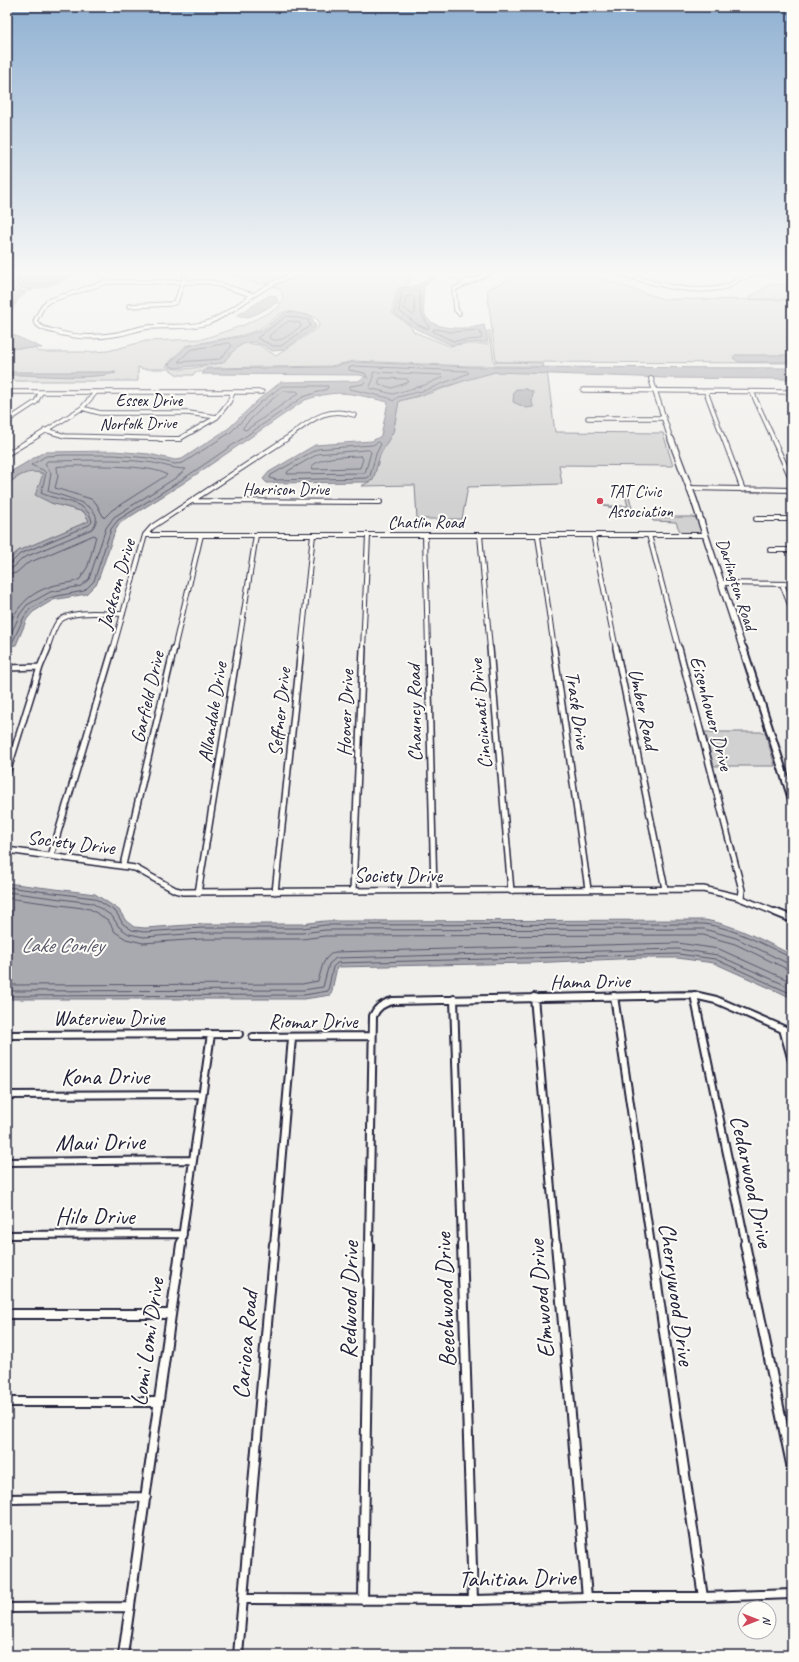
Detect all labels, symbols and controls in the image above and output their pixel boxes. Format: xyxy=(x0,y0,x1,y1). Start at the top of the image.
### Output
street label: Essex Drive xyxy=(116,390,184,411)
street label: Norfolk Drive xyxy=(99,412,178,435)
street label: Harrison Drive xyxy=(243,479,331,500)
place label: TAT Civic Association xyxy=(608,481,673,522)
marker: TAT Civic Association xyxy=(595,496,605,506)
street label: Chatlin Road xyxy=(388,512,467,533)
street label: Jackson Drive xyxy=(91,535,142,633)
street label: Darlington Road xyxy=(712,536,762,635)
street label: Garfield Drive xyxy=(125,647,170,745)
street label: Eisenhower Drive xyxy=(684,653,739,774)
street label: Cincinnati Drive xyxy=(463,657,498,770)
street label: Allandale Drive xyxy=(192,659,233,764)
street label: Chauncy Road xyxy=(401,661,428,762)
street label: Seffner Drive xyxy=(262,665,297,758)
street label: Umber Road xyxy=(623,666,665,755)
street label: Hoover Drive xyxy=(332,668,360,757)
street label: Trask Drive xyxy=(560,670,596,752)
street label: Society Drive xyxy=(26,825,118,860)
street label: Society Drive xyxy=(354,863,444,888)
water label: Lake Conley xyxy=(21,932,107,958)
street label: Hama Drive xyxy=(550,968,632,995)
street label: Waterview Drive xyxy=(53,1006,166,1031)
street label: Riomar Drive xyxy=(269,1009,359,1034)
street label: Kona Drive xyxy=(61,1061,151,1091)
street label: Cedarwood Drive xyxy=(723,1112,781,1252)
street label: Maui Drive xyxy=(55,1126,147,1158)
street label: Hilo Drive xyxy=(55,1201,137,1231)
street label: Cherrywood Drive xyxy=(652,1221,702,1369)
street label: Beechwood Drive xyxy=(428,1230,462,1368)
street label: Elmwood Drive xyxy=(521,1236,561,1359)
street label: Redwood Drive xyxy=(333,1239,365,1359)
street label: Lomi Lomi Drive xyxy=(123,1274,171,1408)
street label: Carioca Road xyxy=(225,1286,265,1400)
street label: Tahitian Drive xyxy=(458,1562,578,1594)
north arrow xyxy=(737,1600,777,1640)
text: N xyxy=(760,1617,774,1626)

